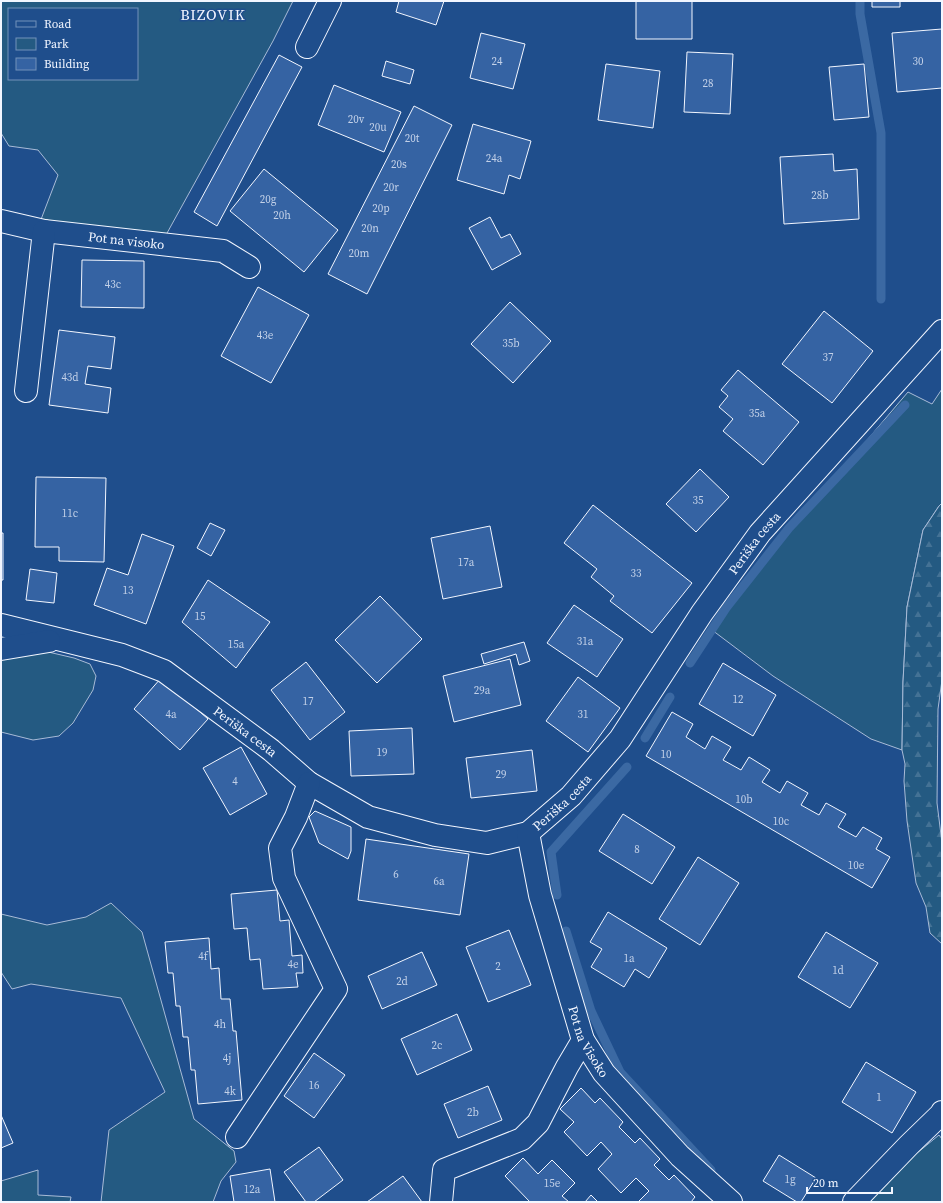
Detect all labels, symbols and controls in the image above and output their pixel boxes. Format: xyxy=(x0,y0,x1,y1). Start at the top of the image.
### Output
district label: BIZOVIK xyxy=(180,4,246,25)
legend xyxy=(8,8,138,80)
text: Road xyxy=(44,16,71,32)
text: Park xyxy=(44,36,69,52)
house number: 24 xyxy=(492,54,503,69)
house number: 30 xyxy=(913,54,924,69)
text: Building xyxy=(44,56,89,72)
house number: 28 xyxy=(703,76,714,91)
house number: 20v xyxy=(348,112,365,127)
house number: 20u xyxy=(369,120,387,135)
house number: 20t xyxy=(405,131,420,146)
house number: 24a xyxy=(486,151,503,166)
house number: 20s xyxy=(391,157,407,172)
house number: 20r xyxy=(383,180,399,195)
house number: 28b xyxy=(811,188,829,203)
house number: 20g xyxy=(260,192,277,207)
house number: 20p xyxy=(372,201,390,216)
house number: 20h xyxy=(273,208,291,223)
house number: 20n xyxy=(361,221,379,236)
street label: Pot na visoko xyxy=(87,228,165,253)
house number: 20m xyxy=(349,246,370,261)
house number: 43c xyxy=(105,277,122,292)
house number: 43e xyxy=(257,328,274,343)
house number: 35b xyxy=(502,336,520,351)
house number: 37 xyxy=(823,350,834,365)
house number: 43d xyxy=(61,370,79,385)
house number: 35a xyxy=(749,406,766,421)
house number: 35 xyxy=(693,493,704,508)
house number: 11c xyxy=(62,506,79,521)
street label: Periška cesta xyxy=(725,508,785,578)
house number: 17a xyxy=(458,555,475,570)
house number: 33 xyxy=(631,566,642,581)
house number: 13 xyxy=(123,583,134,598)
house number: 15 xyxy=(195,609,206,624)
house number: 31a xyxy=(577,634,594,649)
house number: 15a xyxy=(228,637,245,652)
house number: 29a xyxy=(474,683,491,698)
house number: 12 xyxy=(733,692,744,707)
house number: 17 xyxy=(303,694,314,709)
street label: Periška cesta xyxy=(210,702,281,761)
house number: 4a xyxy=(165,707,177,722)
house number: 31 xyxy=(578,707,589,722)
house number: 19 xyxy=(377,745,388,760)
house number: 10 xyxy=(661,747,672,762)
house number: 29 xyxy=(496,767,507,782)
street label: Periška cesta xyxy=(529,770,595,835)
house number: 4 xyxy=(232,774,238,789)
house number: 10b xyxy=(735,792,753,807)
house number: 10c xyxy=(773,814,790,829)
house number: 8 xyxy=(634,842,640,857)
house number: 10e xyxy=(848,858,865,873)
house number: 6 xyxy=(393,867,399,882)
house number: 6a xyxy=(433,874,445,889)
house number: 4f xyxy=(198,949,209,964)
house number: 1a xyxy=(623,951,635,966)
house number: 4e xyxy=(287,957,299,972)
house number: 2 xyxy=(495,959,501,974)
house number: 1d xyxy=(832,963,845,978)
house number: 2d xyxy=(396,974,409,989)
street label: Pot na Visoko xyxy=(564,1004,613,1081)
house number: 4h xyxy=(214,1017,226,1032)
house number: 2c xyxy=(432,1038,443,1053)
house number: 4j xyxy=(223,1051,231,1066)
house number: 16 xyxy=(309,1078,320,1093)
house number: 4k xyxy=(224,1084,237,1099)
house number: 1 xyxy=(876,1090,882,1105)
house number: 2b xyxy=(467,1105,479,1120)
scale bar xyxy=(807,1169,892,1195)
house number: 1g xyxy=(784,1172,796,1187)
text: 20 m xyxy=(813,1175,839,1191)
house number: 15e xyxy=(544,1176,561,1191)
house number: 12a xyxy=(244,1182,261,1197)

